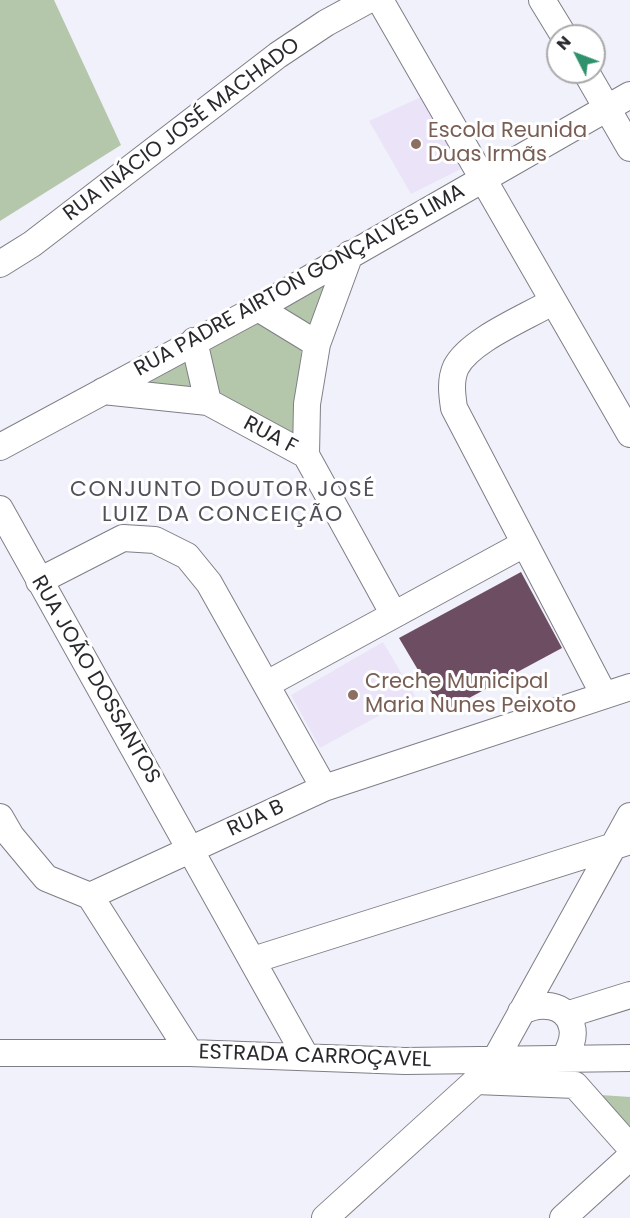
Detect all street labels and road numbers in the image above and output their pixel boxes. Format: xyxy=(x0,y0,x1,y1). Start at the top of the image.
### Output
street label: RUA INÁCIO JOSÉ MACHADO xyxy=(59,33,305,227)
street label: RUA PADRE AIRTON GONÇALVES LIMA xyxy=(130,179,470,383)
street label: RUA F xyxy=(239,411,301,461)
street label: RUA JOÃO DOSSANTOS xyxy=(25,572,165,788)
street label: RUA B xyxy=(224,795,288,843)
street label: ESTRADA CARROÇAVEL xyxy=(198,1040,432,1074)

